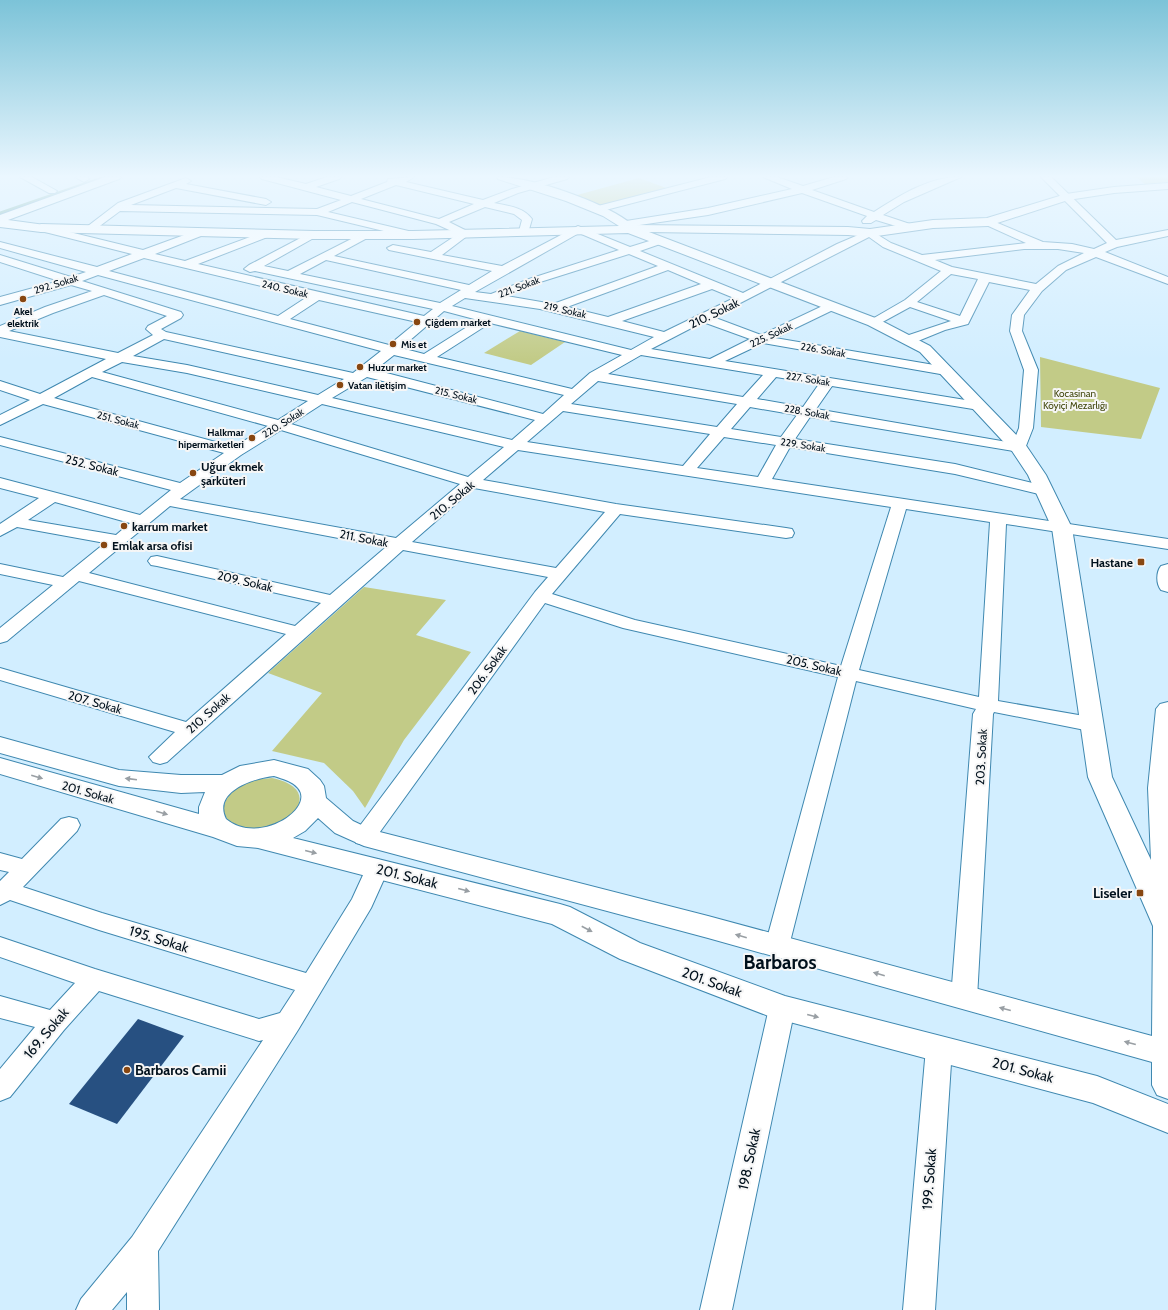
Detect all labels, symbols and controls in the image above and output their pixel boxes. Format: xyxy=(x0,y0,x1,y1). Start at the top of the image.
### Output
street label: 292. Sokak xyxy=(32,271,80,297)
street label: 221. Sokak xyxy=(497,273,542,301)
street label: 240. Sokak xyxy=(261,277,310,301)
marker: Akel elektrik xyxy=(18,294,28,304)
street label: 210. Sokak xyxy=(687,294,742,331)
street label: 219. Sokak xyxy=(542,299,588,321)
place label: Akel elektrik xyxy=(7,305,39,330)
place label: Çiğdem market xyxy=(425,316,491,329)
marker: Çiğdem market xyxy=(412,317,422,327)
street label: 225. Sokak xyxy=(748,319,795,350)
place label: Mis et xyxy=(401,338,427,351)
marker: Mis et xyxy=(388,339,398,349)
street label: 226. Sokak xyxy=(799,340,847,360)
place label: Huzur market xyxy=(368,361,427,374)
marker: Huzur market xyxy=(355,362,365,372)
street label: 227. Sokak xyxy=(785,369,831,389)
place label: Vatan iletişim xyxy=(348,379,406,392)
marker: Vatan iletişim xyxy=(335,380,345,390)
street label: 215. Sokak xyxy=(433,383,479,407)
park label: Kocasinan Köyiçi Mezarlığı xyxy=(1043,387,1107,412)
street label: 228. Sokak xyxy=(783,402,831,422)
street label: 220. Sokak xyxy=(260,405,307,441)
street label: 251. Sokak xyxy=(95,408,141,432)
place label: Halkmar hipermarketleri xyxy=(178,426,245,451)
marker: Halkmar hipermarketleri xyxy=(247,433,257,443)
street label: 229. Sokak xyxy=(780,435,827,455)
street label: 252. Sokak xyxy=(64,451,121,479)
place label: Uğur ekmek şarküteri xyxy=(201,459,264,488)
marker: Uğur ekmek şarküteri xyxy=(188,468,198,478)
street label: 210. Sokak xyxy=(427,477,478,523)
place label: karrum market xyxy=(132,519,208,534)
marker: karrum market xyxy=(119,521,129,531)
street label: 211. Sokak xyxy=(338,526,390,550)
place label: Emlak arsa ofisi xyxy=(112,538,192,553)
marker: Emlak arsa ofisi xyxy=(99,540,109,550)
place label: Hastane xyxy=(1090,555,1133,570)
marker: Hastane xyxy=(1136,557,1146,567)
street label: 209. Sokak xyxy=(216,567,275,595)
street label: 206. Sokak xyxy=(464,642,510,697)
street label: 205. Sokak xyxy=(785,651,844,679)
street label: 207. Sokak xyxy=(66,687,124,717)
street label: 210. Sokak xyxy=(183,689,233,737)
street label: 203. Sokak xyxy=(972,728,990,786)
one-way arrow xyxy=(32,774,44,780)
one-way arrow xyxy=(125,776,137,782)
street label: 201. Sokak xyxy=(60,777,117,807)
one-way arrow xyxy=(156,811,169,817)
one-way arrow xyxy=(304,849,317,855)
street label: 201. Sokak xyxy=(374,860,440,893)
place label: Liseler xyxy=(1093,884,1132,902)
one-way arrow xyxy=(458,887,470,893)
marker: Liseler xyxy=(1135,888,1145,898)
street label: 195. Sokak xyxy=(127,921,192,957)
one-way arrow xyxy=(581,926,593,933)
one-way arrow xyxy=(734,933,746,939)
district label: Barbaros xyxy=(744,951,816,974)
street label: 201. Sokak xyxy=(679,963,745,1001)
one-way arrow xyxy=(873,971,886,977)
street label: 169. Sokak xyxy=(19,1003,73,1062)
one-way arrow xyxy=(998,1006,1010,1012)
one-way arrow xyxy=(807,1013,819,1019)
one-way arrow xyxy=(1124,1040,1136,1046)
street label: 201. Sokak xyxy=(990,1053,1056,1087)
place label: Barbaros Camii xyxy=(135,1061,226,1079)
marker: Barbaros Camii xyxy=(122,1065,132,1075)
street label: 198. Sokak xyxy=(734,1126,764,1191)
street label: 199. Sokak xyxy=(918,1147,940,1210)

